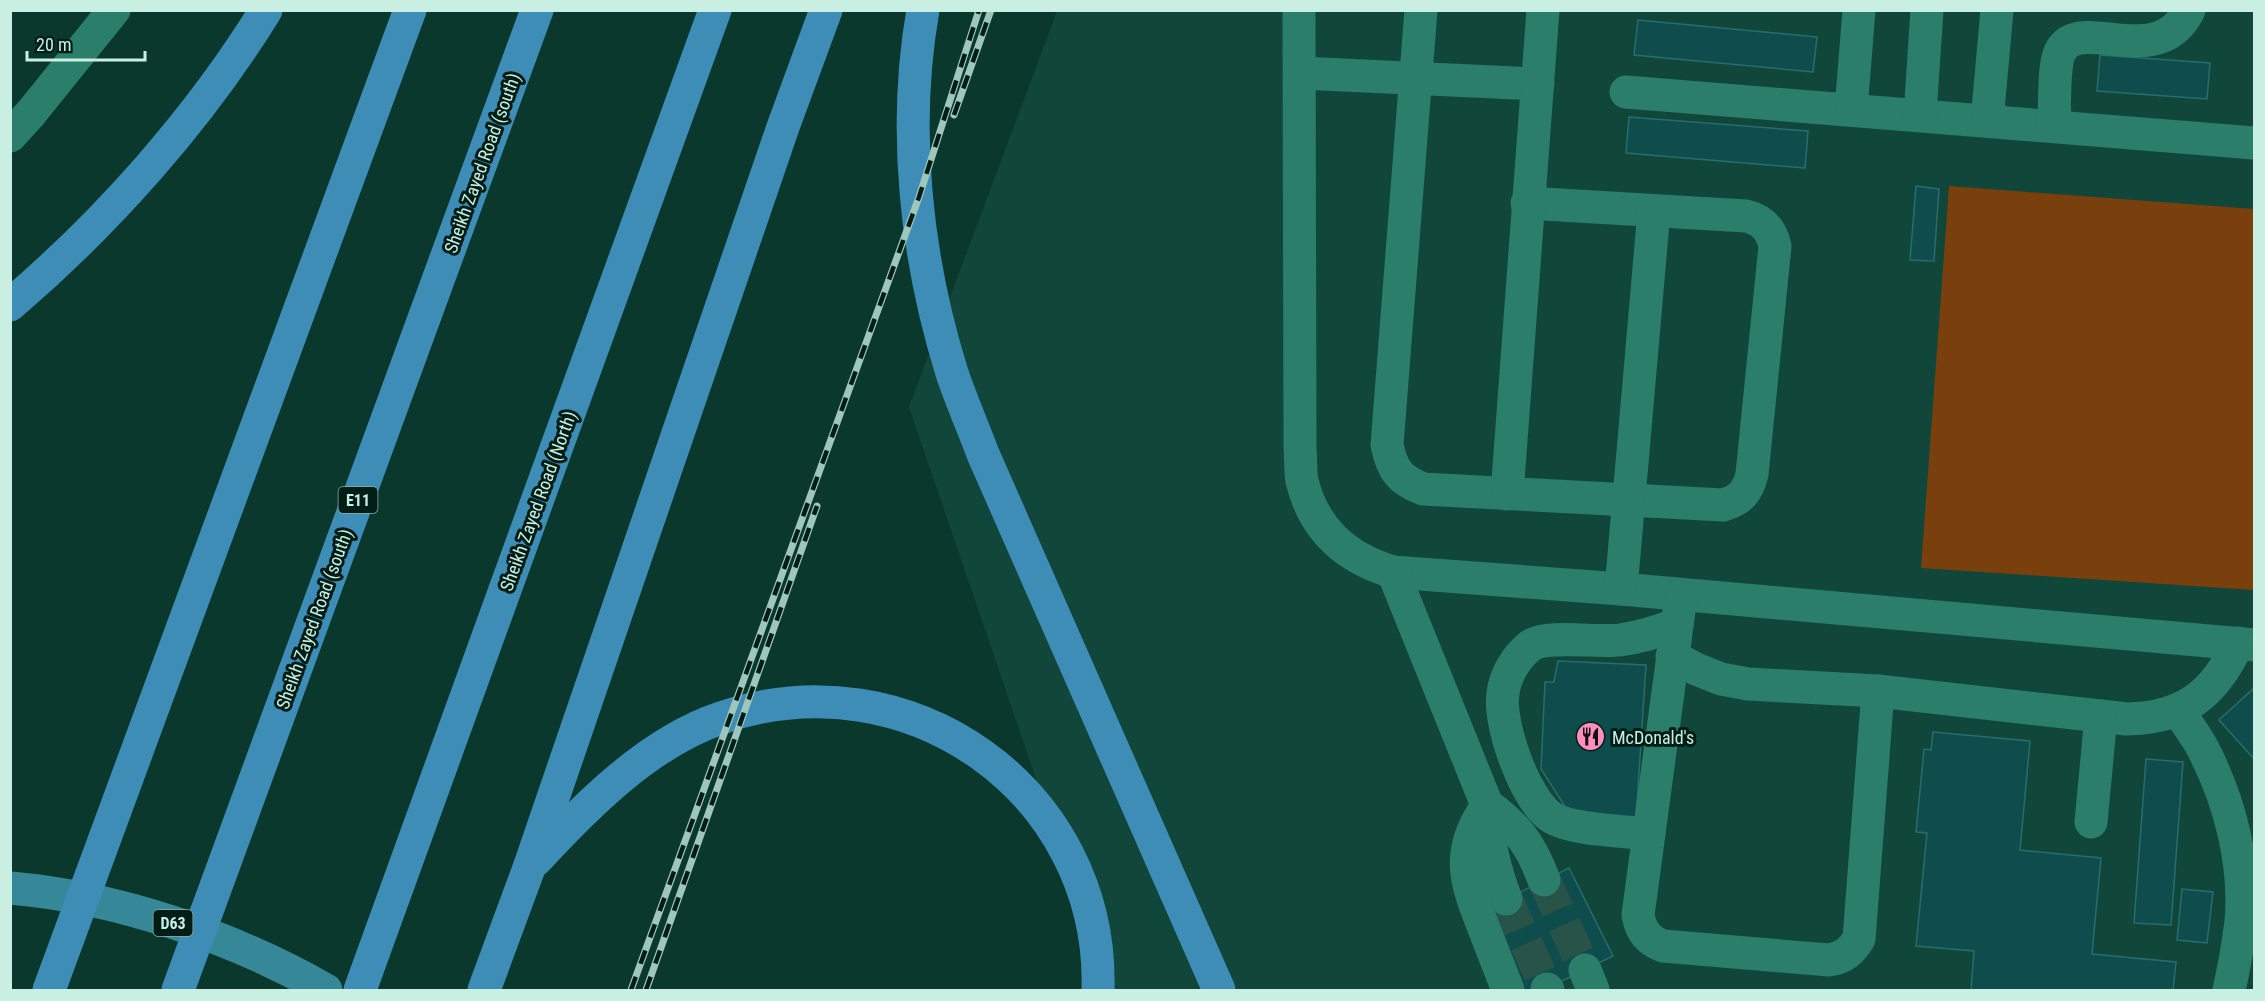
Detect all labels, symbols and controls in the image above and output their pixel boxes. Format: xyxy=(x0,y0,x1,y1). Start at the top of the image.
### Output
scale bar xyxy=(27,24,146,62)
text: 20 m xyxy=(36,34,71,55)
street label: Sheikh Zayed Road (south) xyxy=(440,70,525,256)
street label: Sheikh Zayed Road (North) xyxy=(496,408,581,594)
road number: E11 xyxy=(338,487,378,513)
street label: Sheikh Zayed Road (south) xyxy=(272,526,357,712)
restaurant icon: McDonald's xyxy=(1575,721,1607,753)
place label: McDonald's xyxy=(1612,727,1694,748)
road number: D63 xyxy=(154,910,192,936)

